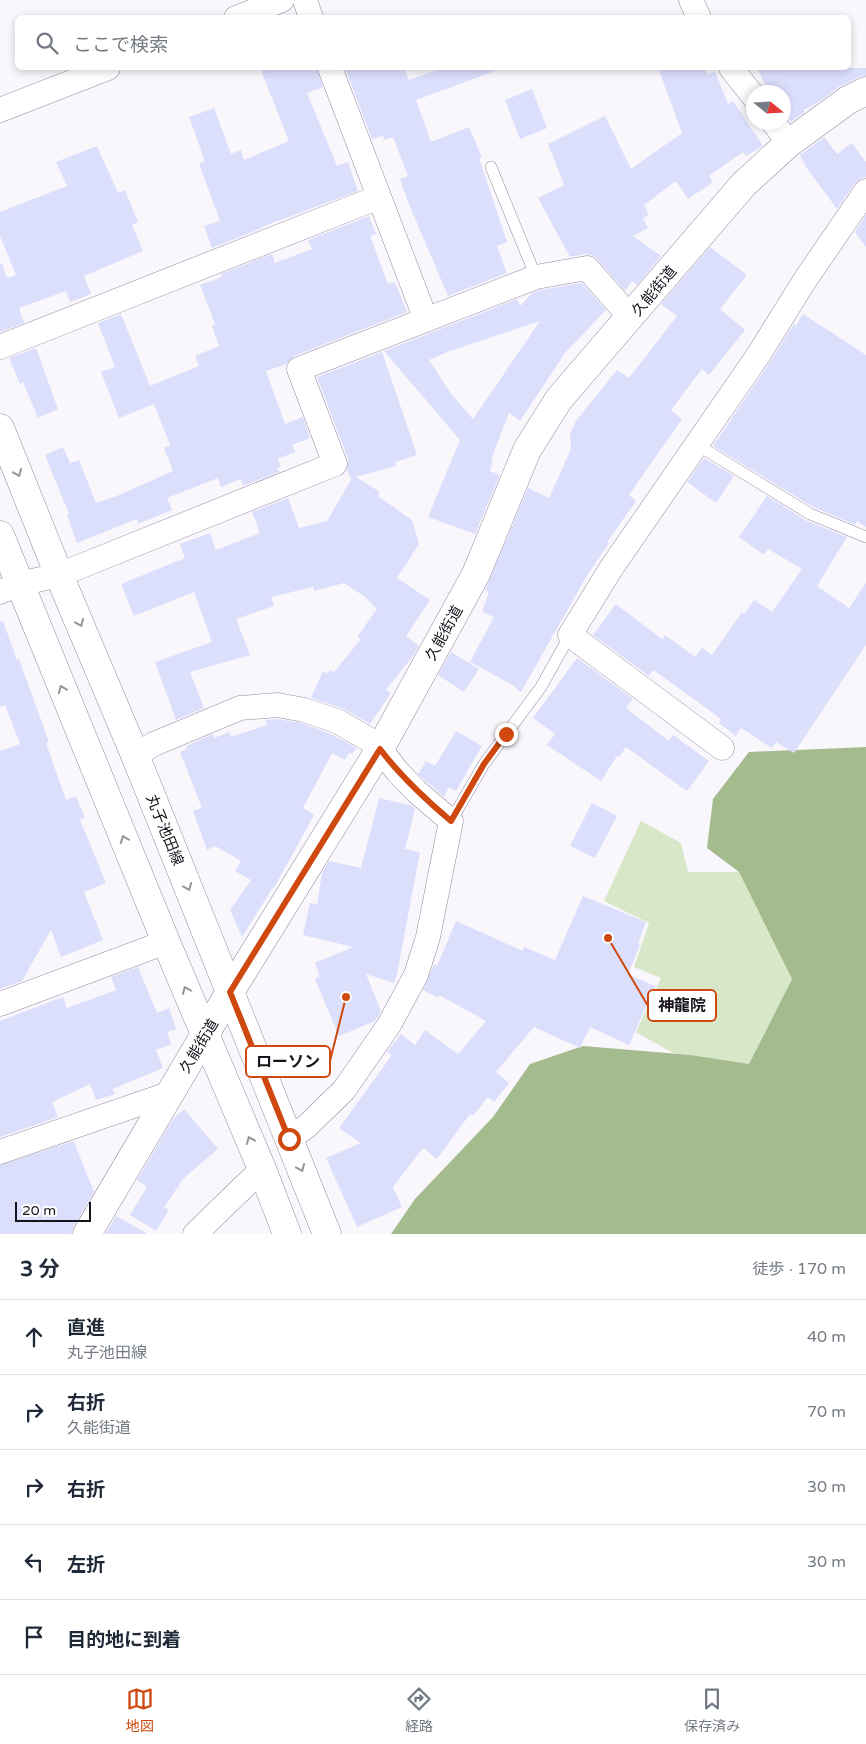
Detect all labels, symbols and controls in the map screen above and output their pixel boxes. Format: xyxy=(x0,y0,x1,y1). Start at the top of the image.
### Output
search box xyxy=(15,15,851,70)
icon: search xyxy=(33,29,61,57)
text: ここで検索 xyxy=(73,34,168,56)
north arrow xyxy=(746,85,791,130)
street label: 久能街道 xyxy=(628,262,680,320)
one-way arrow xyxy=(12,468,22,477)
street label: 久能街道 xyxy=(422,602,466,664)
one-way arrow xyxy=(73,618,84,627)
one-way arrow xyxy=(58,685,69,694)
route end xyxy=(495,723,518,746)
street label: 丸子池田線 xyxy=(143,792,187,868)
one-way arrow xyxy=(119,835,130,844)
one-way arrow xyxy=(181,882,192,891)
one-way arrow xyxy=(181,986,191,994)
callout: 神龍院 xyxy=(648,990,716,1021)
text: 神龍院 xyxy=(658,996,706,1016)
street label: 久能街道 xyxy=(176,1016,222,1076)
callout: ローソン xyxy=(246,1046,330,1077)
text: ローソン xyxy=(256,1052,320,1072)
route start xyxy=(278,1128,301,1151)
one-way arrow xyxy=(246,1136,256,1145)
one-way arrow xyxy=(294,1163,305,1172)
scale bar xyxy=(15,1199,91,1222)
text: 20 m xyxy=(22,1202,56,1219)
text: 3 分 xyxy=(20,1257,60,1282)
text: 徒歩 · 170 m xyxy=(753,1259,846,1279)
text: 直進 xyxy=(67,1317,105,1339)
icon: ahead xyxy=(20,1323,48,1351)
text: 40 m xyxy=(807,1327,846,1347)
text: 丸子池田線 xyxy=(67,1343,147,1363)
text: 右折 xyxy=(67,1392,105,1414)
icon: right xyxy=(20,1398,48,1426)
text: 70 m xyxy=(807,1402,846,1422)
text: 久能街道 xyxy=(67,1418,131,1438)
icon: right xyxy=(20,1473,48,1501)
text: 30 m xyxy=(807,1477,846,1497)
text: 右折 xyxy=(67,1479,105,1501)
icon: left xyxy=(20,1548,48,1576)
text: 30 m xyxy=(807,1552,846,1572)
text: 左折 xyxy=(67,1554,105,1576)
icon: arrive xyxy=(20,1623,48,1651)
text: 目的地に到着 xyxy=(67,1629,181,1651)
tab: 地図 xyxy=(126,1685,154,1735)
tab: 経路 xyxy=(405,1685,433,1735)
tab: 保存済み xyxy=(684,1685,740,1735)

